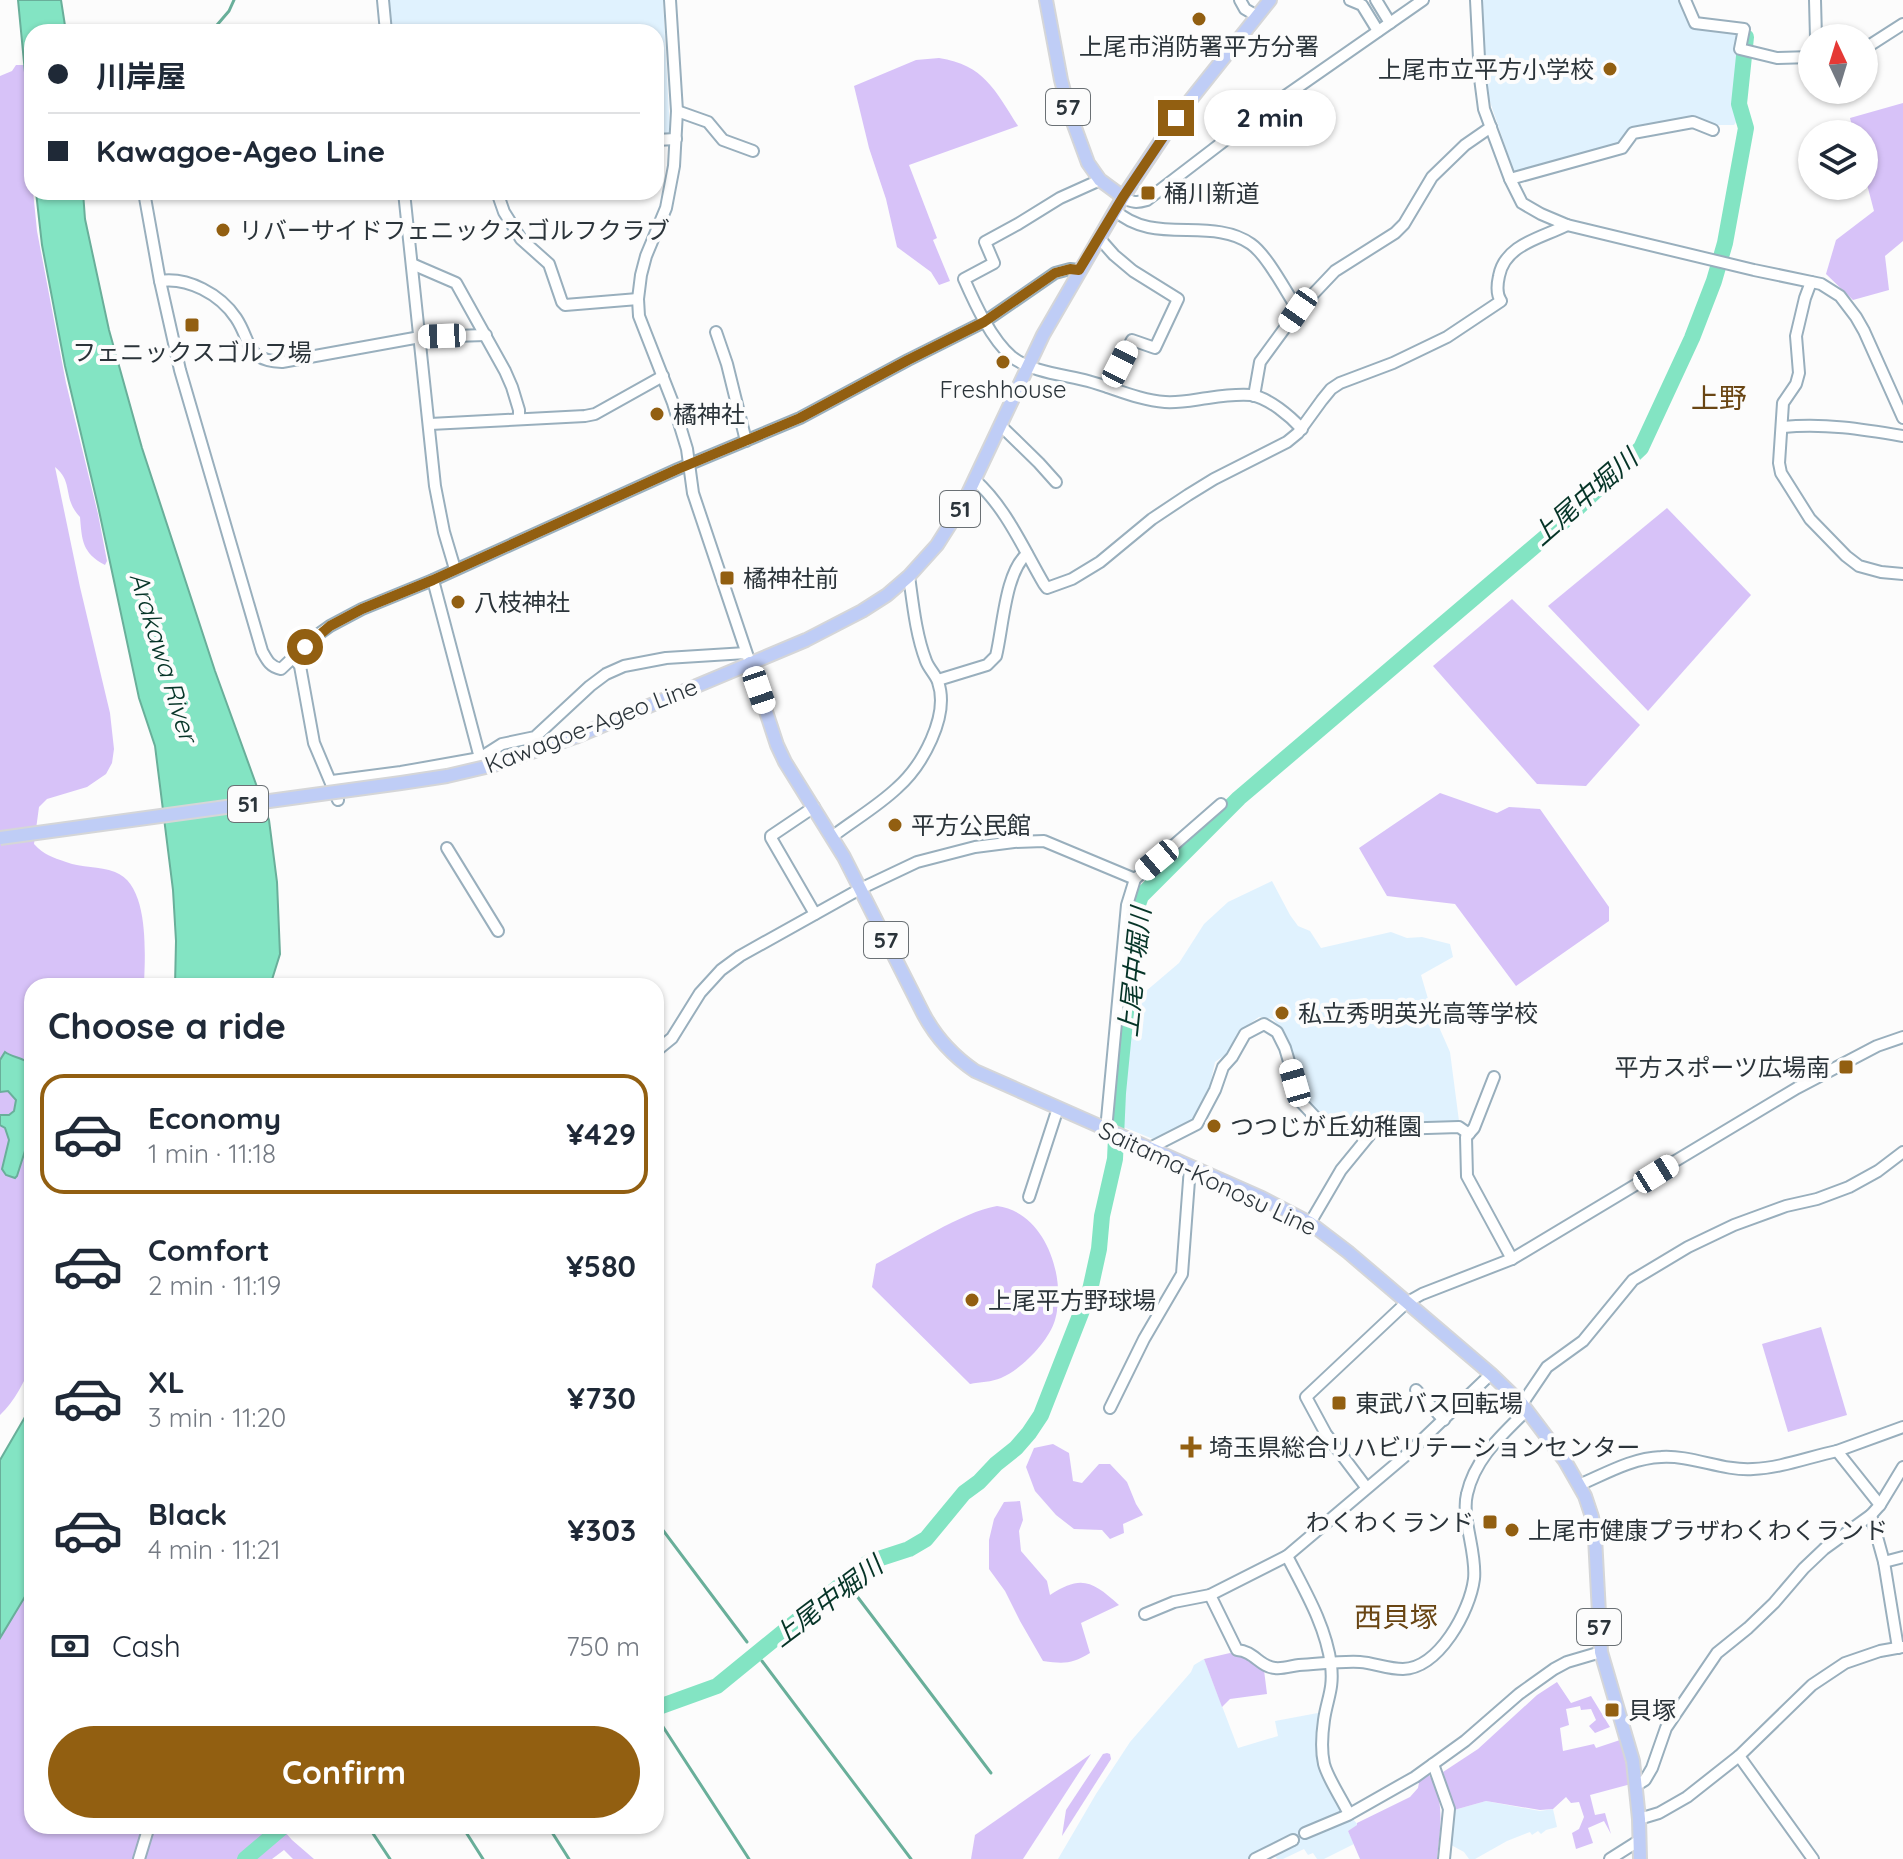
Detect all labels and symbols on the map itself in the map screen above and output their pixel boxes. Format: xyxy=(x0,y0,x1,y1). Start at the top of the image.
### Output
marker: 上尾市消防署平方分署 xyxy=(1190,10,1208,28)
north arrow xyxy=(1798,24,1878,104)
place label: 上尾市消防署平方分署 xyxy=(1079,31,1319,61)
place label: 上尾市立平方小学校 xyxy=(1378,54,1594,84)
marker: 上尾市立平方小学校 xyxy=(1601,60,1619,78)
road number: 57 xyxy=(1046,89,1090,125)
callout: 2 min xyxy=(1204,90,1336,146)
route end xyxy=(1158,100,1194,136)
place label: 桶川新道 xyxy=(1164,178,1260,208)
marker: 桶川新道 xyxy=(1139,184,1157,202)
place label: リバーサイドフェニックスゴルフクラブ xyxy=(239,215,670,245)
marker: リバーサイドフェニックスゴルフクラブ xyxy=(214,221,232,239)
car xyxy=(1274,283,1322,337)
marker: フェニックスゴルフ場 xyxy=(183,316,201,334)
car xyxy=(418,323,466,349)
place label: フェニックスゴルフ場 xyxy=(72,337,312,367)
car xyxy=(1098,337,1142,391)
marker: Freshhouse xyxy=(994,353,1012,371)
place label: Freshhouse xyxy=(939,374,1067,404)
district label: 上野 xyxy=(1691,380,1747,415)
place label: 橘神社 xyxy=(673,399,745,429)
marker: 橘神社 xyxy=(648,405,666,423)
water label: 上尾中堀川 xyxy=(1524,440,1646,552)
road number: 51 xyxy=(940,491,980,527)
place label: 橘神社前 xyxy=(743,563,839,593)
water label: Arakawa River xyxy=(123,568,206,749)
marker: 橘神社前 xyxy=(718,569,736,587)
place label: 八枝神社 xyxy=(474,587,570,617)
marker: 八枝神社 xyxy=(449,593,467,611)
route start xyxy=(287,629,323,665)
car xyxy=(740,663,778,717)
street label: Kawagoe-Ageo Line xyxy=(481,671,701,779)
road number: 51 xyxy=(228,786,268,822)
place label: 平方公民館 xyxy=(911,810,1031,840)
marker: 平方公民館 xyxy=(886,816,904,834)
car xyxy=(1131,835,1183,885)
water label: 上尾中堀川 xyxy=(1111,903,1158,1038)
road number: 57 xyxy=(864,922,908,958)
place label: 私立秀明英光高等学校 xyxy=(1298,998,1538,1028)
marker: 私立秀明英光高等学校 xyxy=(1273,1004,1291,1022)
place label: 平方スポーツ広場南 xyxy=(1614,1052,1830,1082)
car xyxy=(1277,1057,1313,1109)
marker: 平方スポーツ広場南 xyxy=(1837,1058,1855,1076)
place label: つつじが丘幼稚園 xyxy=(1230,1111,1422,1141)
street label: Saitama-Konosu Line xyxy=(1094,1114,1322,1242)
marker: つつじが丘幼稚園 xyxy=(1205,1117,1223,1135)
car xyxy=(1629,1151,1683,1197)
place label: 上尾平方野球場 xyxy=(988,1285,1156,1315)
marker: 上尾平方野球場 xyxy=(963,1291,981,1309)
place label: 東武バス回転場 xyxy=(1355,1388,1523,1418)
marker: 東武バス回転場 xyxy=(1330,1394,1348,1412)
place label: 埼玉県総合リハビリテーションセンター xyxy=(1209,1432,1641,1462)
marker: 埼玉県総合リハビリテーションセンター xyxy=(1180,1436,1202,1458)
place label: わくわくランド xyxy=(1306,1507,1474,1537)
marker: わくわくランド xyxy=(1481,1513,1499,1531)
place label: 上尾市健康プラザわくわくランド xyxy=(1528,1515,1888,1545)
marker: 上尾市健康プラザわくわくランド xyxy=(1503,1521,1521,1539)
water label: 上尾中堀川 xyxy=(765,1547,891,1653)
district label: 西貝塚 xyxy=(1354,1599,1438,1634)
road number: 57 xyxy=(1577,1609,1621,1645)
place label: 貝塚 xyxy=(1628,1695,1676,1725)
marker: 貝塚 xyxy=(1603,1701,1621,1719)

